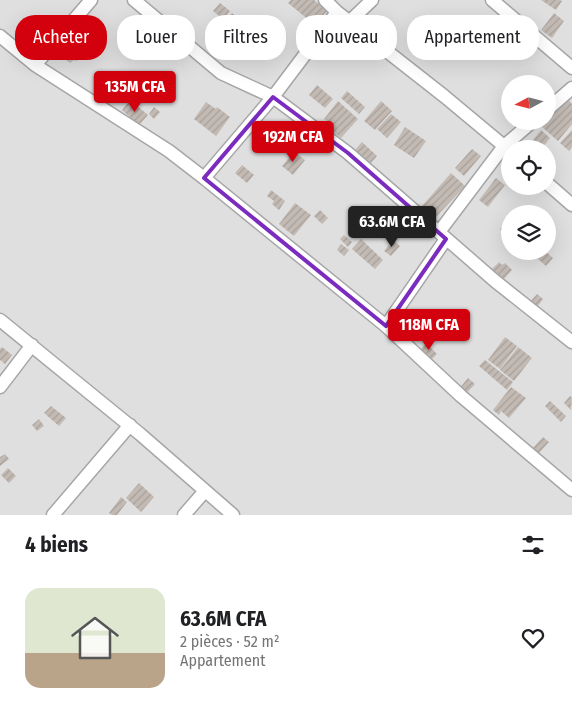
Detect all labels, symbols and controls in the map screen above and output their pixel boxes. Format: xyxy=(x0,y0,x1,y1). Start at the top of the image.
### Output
chip: Acheter xyxy=(15,15,107,60)
chip: Louer xyxy=(117,15,195,60)
chip: Filtres xyxy=(205,15,286,60)
chip: Nouveau xyxy=(296,15,397,60)
chip: Appartement xyxy=(407,15,539,60)
pin: 135M CFA xyxy=(83,70,187,113)
north arrow xyxy=(501,75,556,130)
map controls xyxy=(501,75,556,260)
text: 135M CFA xyxy=(105,77,165,96)
pin: 192M CFA xyxy=(241,120,345,163)
text: 192M CFA xyxy=(263,127,323,146)
button: locate xyxy=(501,140,556,195)
button: layers xyxy=(501,205,556,260)
pin: 63.6M CFA xyxy=(335,206,449,248)
text: 63.6M CFA xyxy=(359,212,425,231)
pin: 118M CFA xyxy=(377,308,481,351)
text: 118M CFA xyxy=(399,315,459,334)
icon: filters xyxy=(519,531,547,559)
text: 4 biens xyxy=(25,532,88,558)
text: 63.6M CFA xyxy=(180,606,266,632)
icon: home xyxy=(65,608,125,668)
icon: heart xyxy=(519,624,547,652)
text: 2 pièces · 52 m² xyxy=(180,632,279,651)
text: Appartement xyxy=(180,651,266,670)

